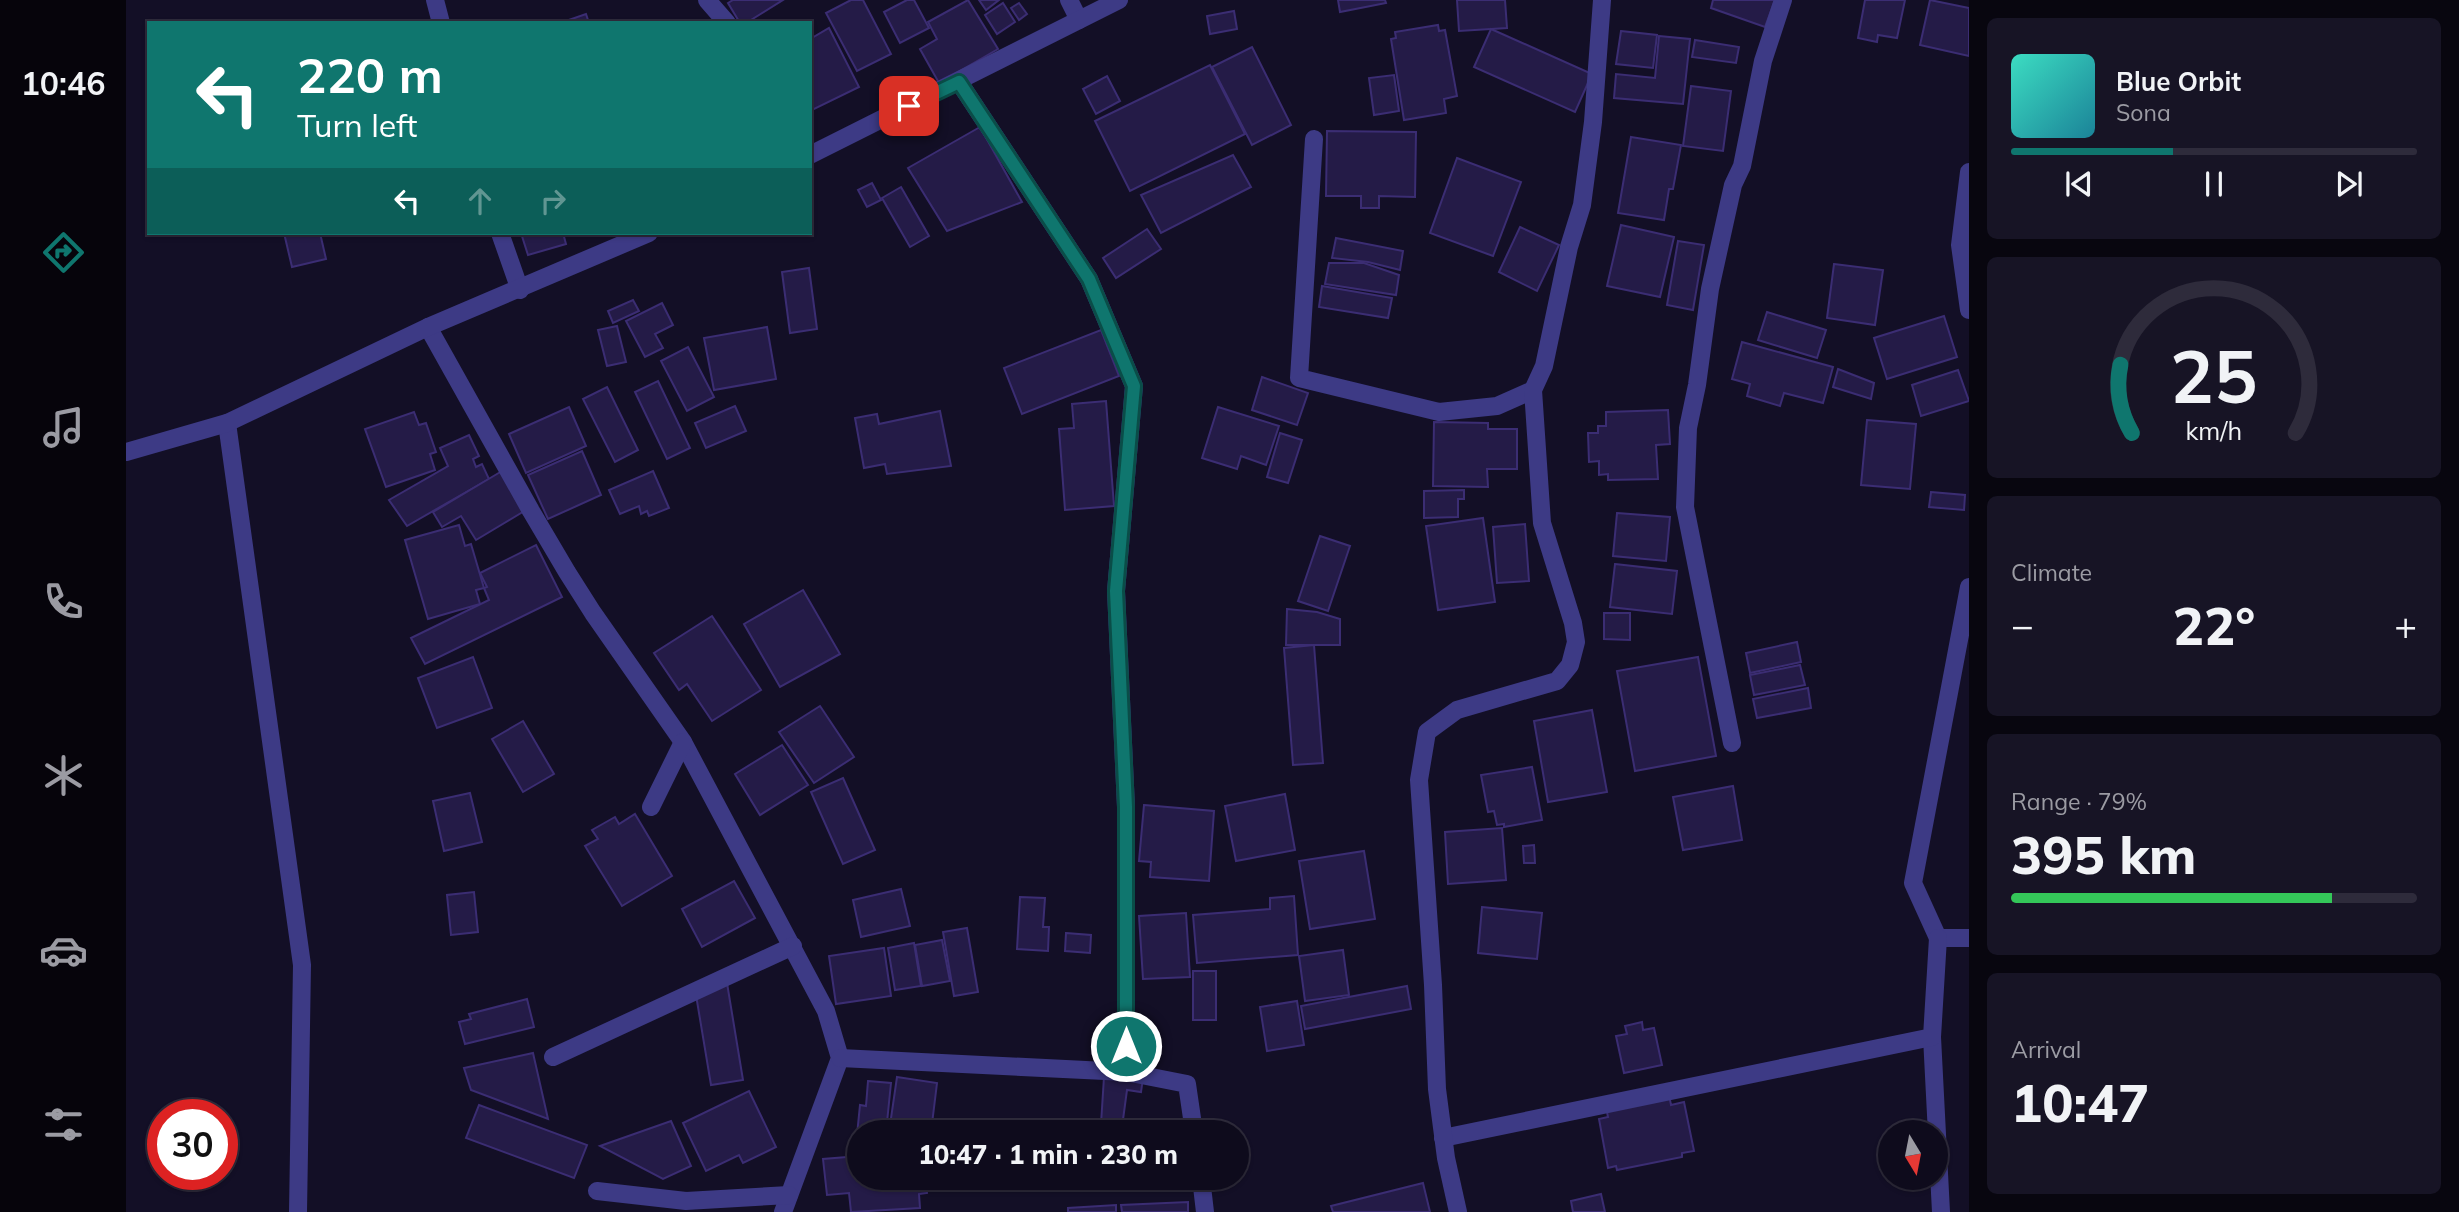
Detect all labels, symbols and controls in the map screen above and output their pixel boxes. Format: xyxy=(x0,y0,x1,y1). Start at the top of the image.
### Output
text: 220 m xyxy=(297,44,443,105)
icon: left xyxy=(182,49,273,140)
text: 10:46 xyxy=(21,63,105,103)
text: Blue Orbit xyxy=(2116,65,2241,98)
pin xyxy=(879,76,939,136)
icon: arrive xyxy=(890,87,928,125)
text: Sona xyxy=(2116,98,2171,127)
text: Turn left xyxy=(297,105,417,145)
icon: previous xyxy=(2060,165,2098,203)
icon: pause xyxy=(2195,165,2233,203)
icon: next xyxy=(2330,165,2368,203)
icon: left xyxy=(388,182,426,220)
icon: ahead xyxy=(461,182,499,220)
icon: right xyxy=(534,182,572,220)
icon: directions xyxy=(39,228,88,277)
text: 25 xyxy=(2170,331,2258,422)
icon: music xyxy=(39,403,88,452)
text: km/h xyxy=(2186,415,2242,446)
text: Climate xyxy=(2011,558,2092,587)
icon: phone xyxy=(39,577,88,626)
text: 22° xyxy=(2173,593,2255,658)
text: − xyxy=(2011,601,2034,649)
text: + xyxy=(2394,601,2417,649)
icon: climate xyxy=(39,751,88,800)
text: Range · 79% xyxy=(2011,787,2147,816)
text: 395 km xyxy=(2011,822,2196,887)
icon: car xyxy=(39,926,88,975)
position arrow xyxy=(1089,1009,1163,1083)
text: Arrival xyxy=(2011,1035,2081,1064)
text: 10:47 xyxy=(2011,1070,2149,1135)
speed limit sign: 30 xyxy=(147,1099,238,1190)
icon: filters xyxy=(39,1100,88,1149)
north arrow xyxy=(1878,1120,1948,1190)
map controls xyxy=(1878,1120,1948,1190)
text: 10:47 · 1 min · 230 m xyxy=(918,1138,1178,1171)

